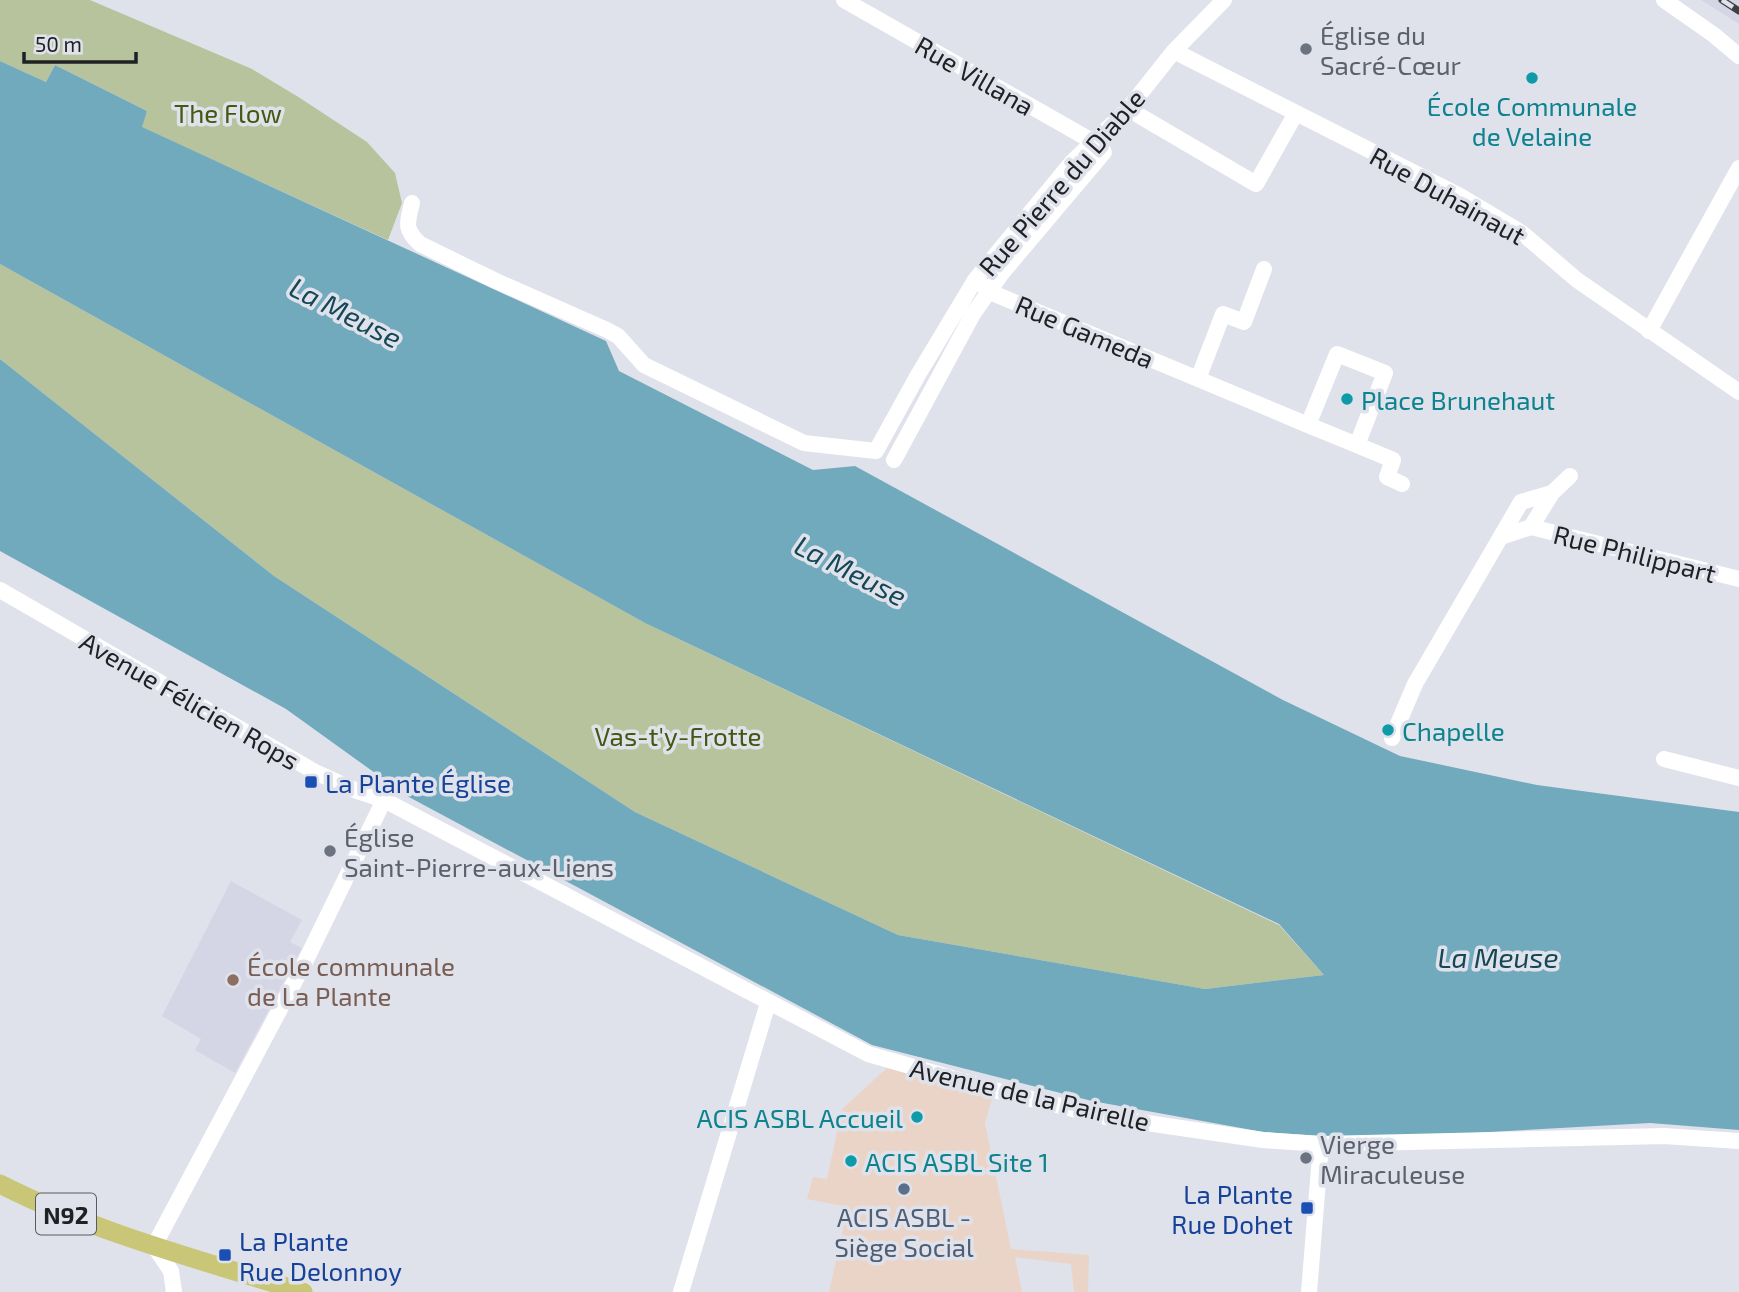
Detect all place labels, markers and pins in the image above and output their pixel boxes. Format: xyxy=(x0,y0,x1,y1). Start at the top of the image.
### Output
place label: Église du Sacré-Cœur xyxy=(1320,19,1461,80)
marker: Église du Sacré-Cœur xyxy=(1298,41,1314,57)
marker: École Communale de Velaine xyxy=(1524,70,1540,86)
place label: École Communale de Velaine xyxy=(1427,90,1637,151)
place label: Place Brunehaut xyxy=(1361,384,1555,415)
marker: Place Brunehaut xyxy=(1339,391,1355,407)
place label: Chapelle xyxy=(1402,715,1505,746)
marker: Chapelle xyxy=(1380,722,1396,738)
place label: La Plante Église xyxy=(325,767,511,798)
marker: La Plante Église xyxy=(303,774,319,790)
place label: Église Saint-Pierre-aux-Liens xyxy=(344,821,614,882)
marker: Église Saint-Pierre-aux-Liens xyxy=(322,843,338,859)
place label: École communale de La Plante xyxy=(247,950,455,1011)
marker: École communale de La Plante xyxy=(225,972,241,988)
place label: ACIS ASBL Accueil xyxy=(696,1102,903,1133)
marker: ACIS ASBL Accueil xyxy=(909,1109,925,1125)
place label: Vierge Miraculeuse xyxy=(1320,1128,1465,1189)
place label: ACIS ASBL Site 1 xyxy=(865,1146,1049,1177)
marker: Vierge Miraculeuse xyxy=(1298,1150,1314,1166)
marker: ACIS ASBL Site 1 xyxy=(843,1153,859,1169)
place label: La Plante Rue Dohet xyxy=(1171,1178,1293,1239)
marker: ACIS ASBL - Siège Social xyxy=(896,1181,912,1197)
marker: La Plante Rue Dohet xyxy=(1299,1200,1315,1216)
place label: ACIS ASBL - Siège Social xyxy=(834,1201,974,1262)
place label: La Plante Rue Delonnoy xyxy=(239,1225,402,1286)
marker: La Plante Rue Delonnoy xyxy=(217,1247,233,1263)

